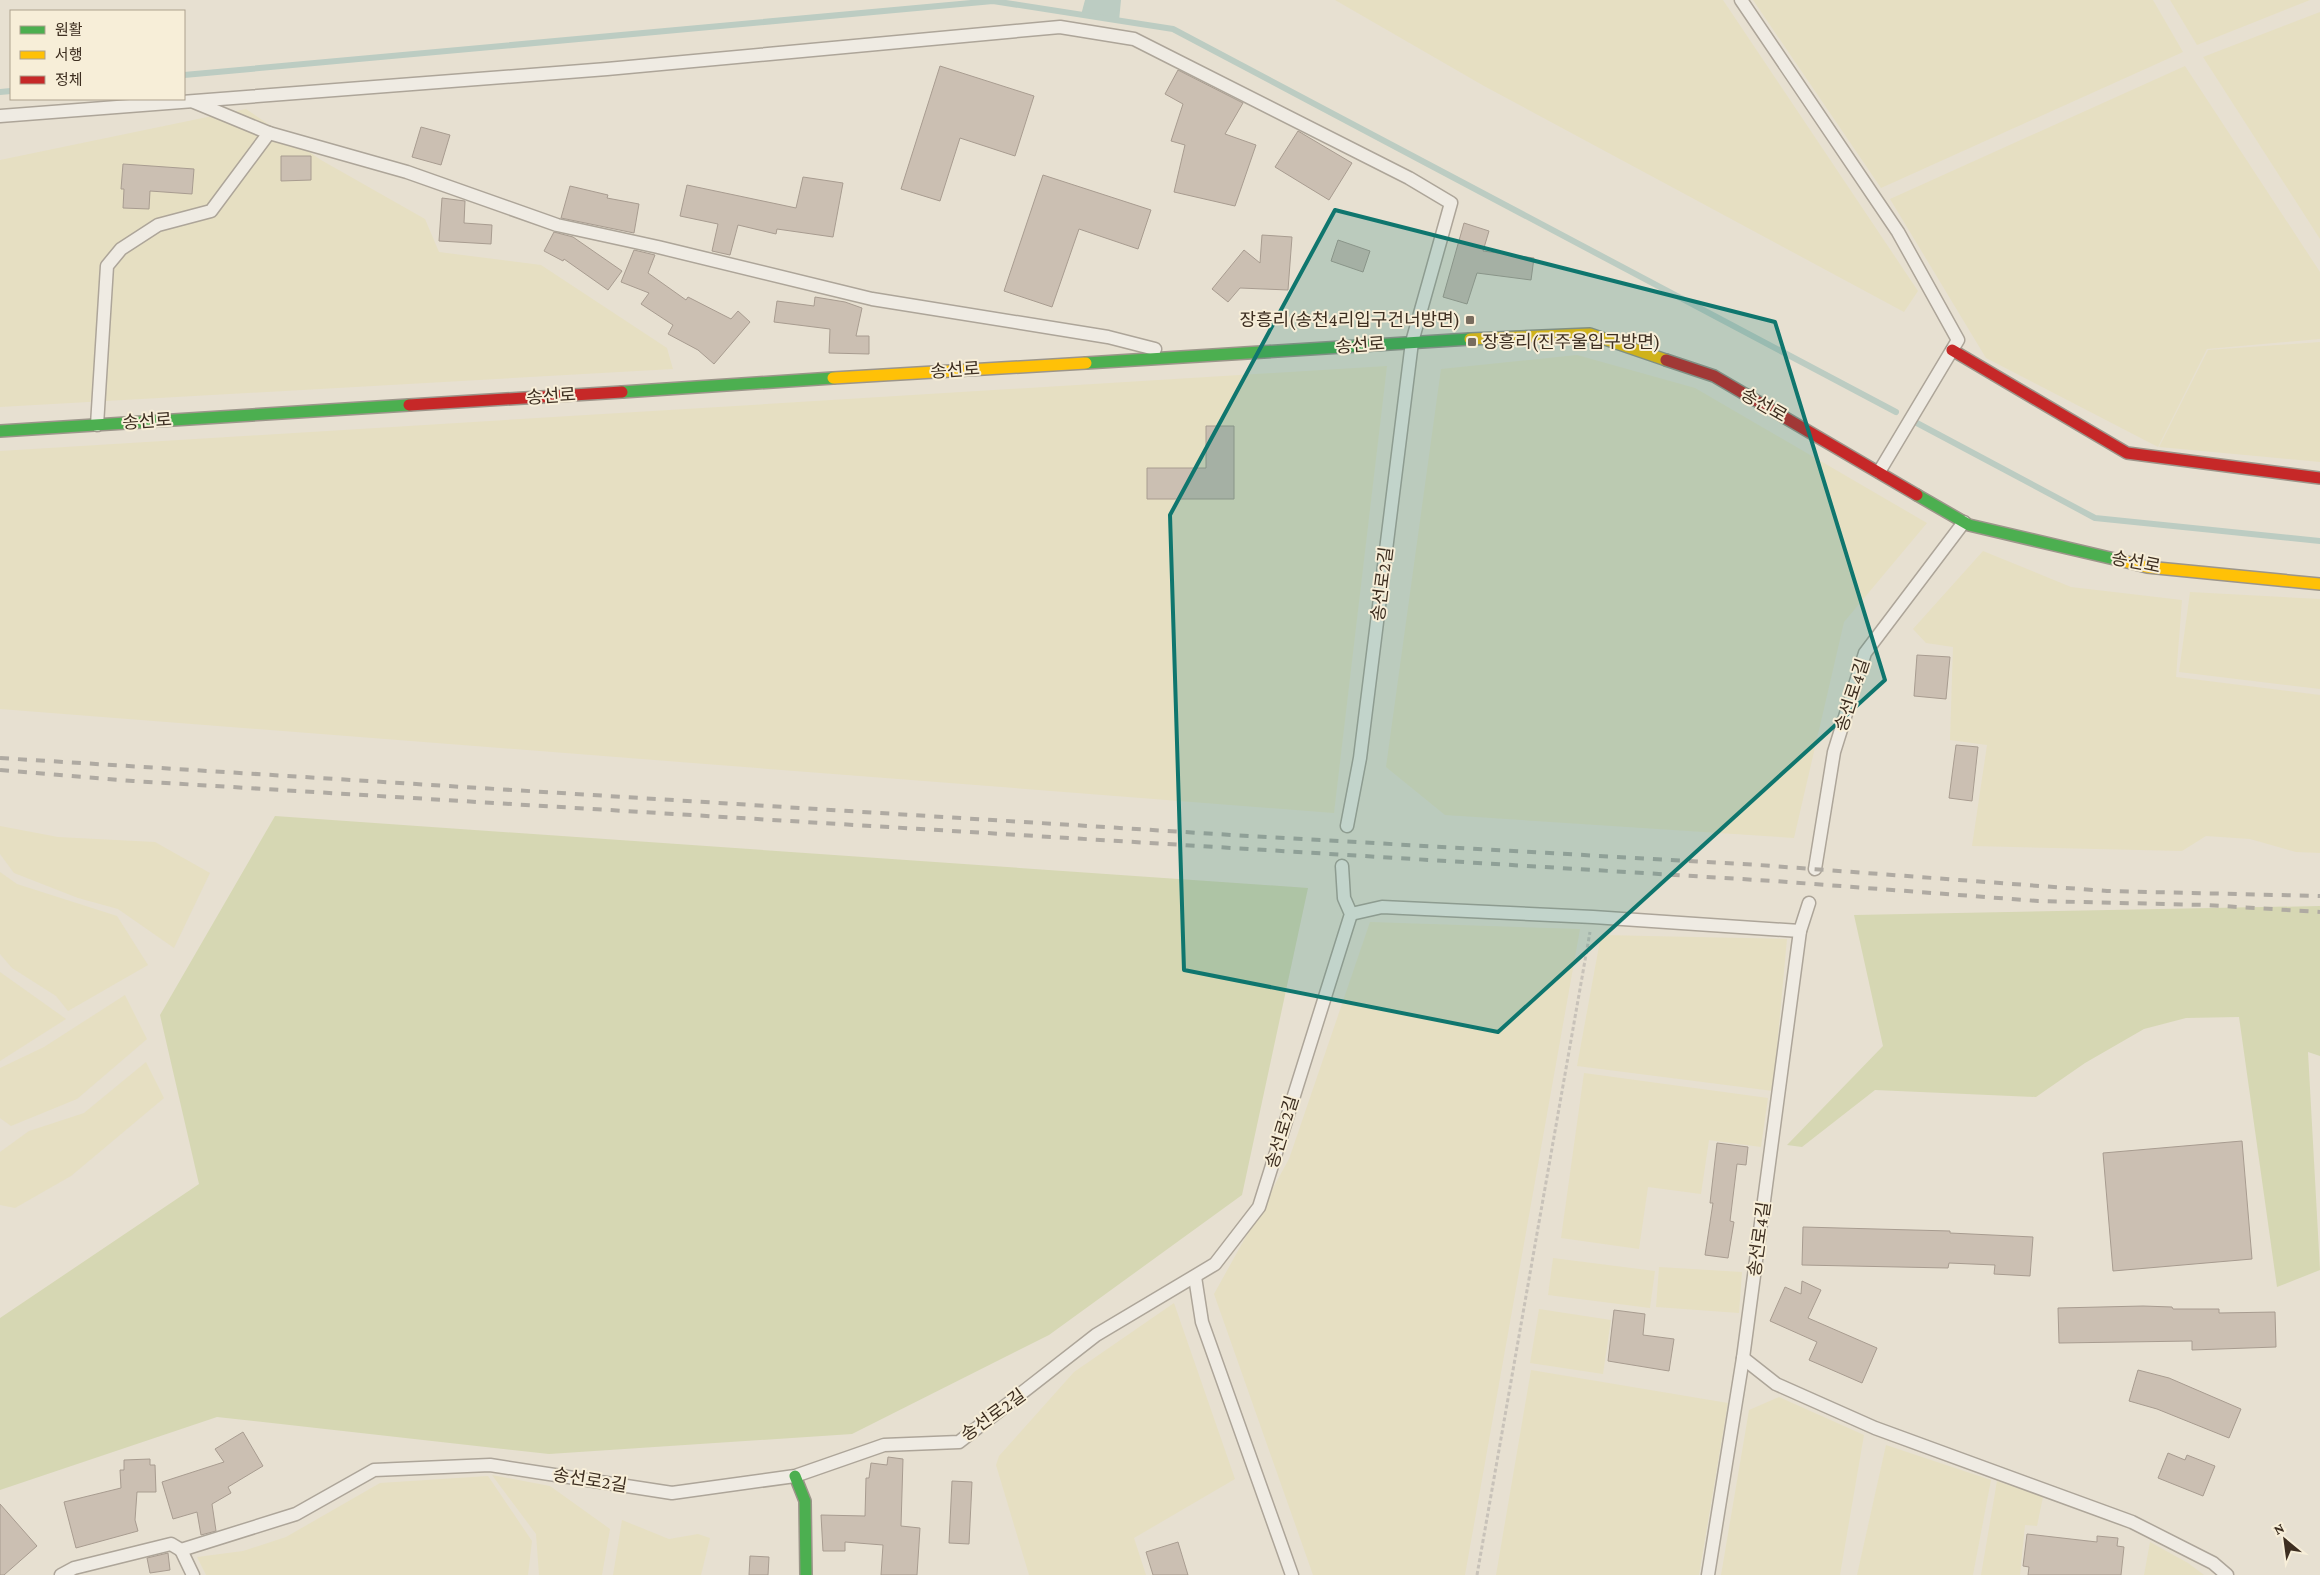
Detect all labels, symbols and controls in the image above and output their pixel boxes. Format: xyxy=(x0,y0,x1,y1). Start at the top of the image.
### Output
legend xyxy=(10,10,185,100)
text: 원활 xyxy=(55,22,83,38)
text: 서행 xyxy=(55,47,83,63)
text: 정체 xyxy=(55,72,83,88)
place label: 장흥리(송천4리입구건너방면) xyxy=(1239,310,1460,331)
marker: 장흥리(송천4리입구건너방면) xyxy=(1464,314,1476,326)
place label: 장흥리(진주울입구방면) xyxy=(1482,332,1660,353)
street label: 송선로 xyxy=(1335,333,1385,357)
marker: 장흥리(진주울입구방면) xyxy=(1466,336,1478,348)
street label: 송선로 xyxy=(930,358,980,382)
street label: 송선로 xyxy=(526,384,576,408)
street label: 송선로 xyxy=(1737,384,1791,426)
street label: 송선로 xyxy=(122,409,172,433)
street label: 송선로2길 xyxy=(1368,546,1396,622)
street label: 송선로 xyxy=(2110,547,2162,577)
street label: 송선로4길 xyxy=(1831,656,1873,734)
street label: 송선로2길 xyxy=(1261,1093,1303,1171)
street label: 송선로4길 xyxy=(1744,1200,1774,1278)
street label: 송선로2길 xyxy=(957,1385,1029,1445)
street label: 송선로2길 xyxy=(551,1464,629,1496)
north arrow xyxy=(2260,1515,2310,1565)
text: N xyxy=(2271,1519,2287,1538)

